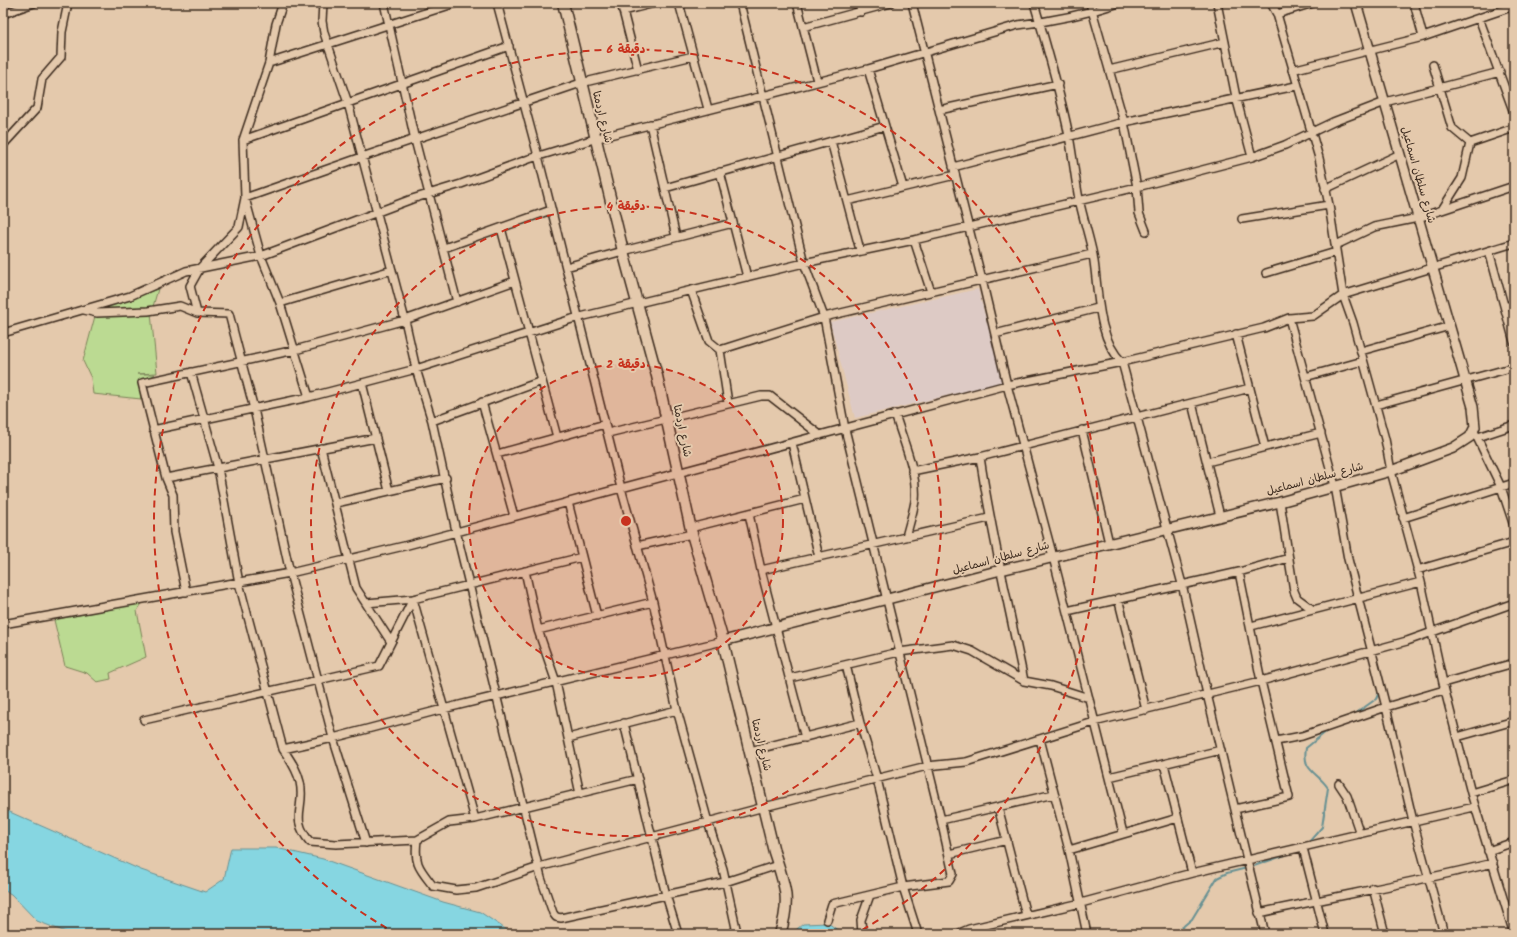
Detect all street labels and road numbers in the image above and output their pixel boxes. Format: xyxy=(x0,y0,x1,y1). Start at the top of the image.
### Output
street label: شارع اردمتا xyxy=(587,89,617,145)
street label: شارع سلطان اسماعيل xyxy=(1396,124,1440,226)
street label: شارع اردمتا xyxy=(668,403,696,459)
street label: شارع سلطان اسماعيل xyxy=(1264,457,1366,501)
street label: شارع سلطان اسماعيل xyxy=(950,536,1052,580)
street label: شارع اردمتا xyxy=(746,717,776,773)

